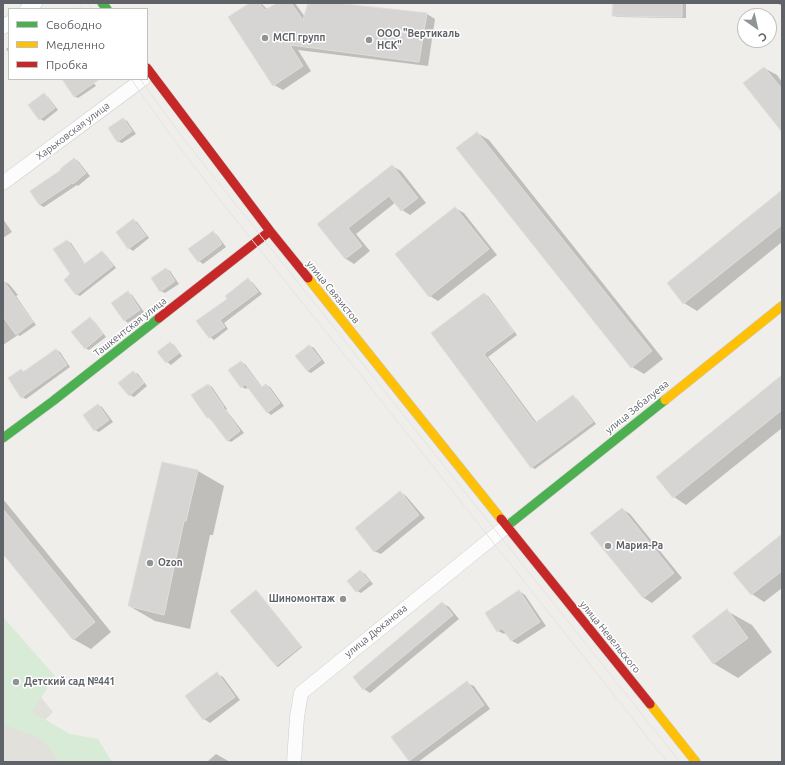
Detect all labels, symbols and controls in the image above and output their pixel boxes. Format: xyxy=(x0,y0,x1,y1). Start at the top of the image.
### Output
legend xyxy=(8,8,148,80)
north arrow xyxy=(737,8,777,48)
text: Свободно xyxy=(46,18,102,31)
place label: ООО "Вертикаль НСК" xyxy=(377,28,460,52)
text: С xyxy=(757,30,769,44)
place label: МСП групп xyxy=(273,32,325,44)
marker: МСП групп xyxy=(260,33,270,43)
marker: ООО "Вертикаль НСК" xyxy=(364,35,374,45)
text: Медленно xyxy=(46,38,105,51)
text: Пробка xyxy=(46,58,88,71)
street label: Харьковская улица xyxy=(34,100,112,162)
street label: улица Связистов xyxy=(304,258,362,326)
street label: Ташкентская улица xyxy=(91,295,169,359)
street label: улица Забалуева xyxy=(603,378,671,436)
place label: Мария-Ра xyxy=(616,540,663,552)
marker: Мария-Ра xyxy=(603,541,613,551)
place label: Ozon xyxy=(158,557,183,569)
marker: Ozon xyxy=(145,558,155,568)
place label: Шиномонтаж xyxy=(269,593,335,605)
marker: Шиномонтаж xyxy=(338,594,348,604)
street label: улица Невельского xyxy=(577,598,643,676)
street label: улица Дюканова xyxy=(342,602,410,660)
place label: Детский сад №441 xyxy=(24,676,115,688)
marker: Детский сад №441 xyxy=(11,677,21,687)

